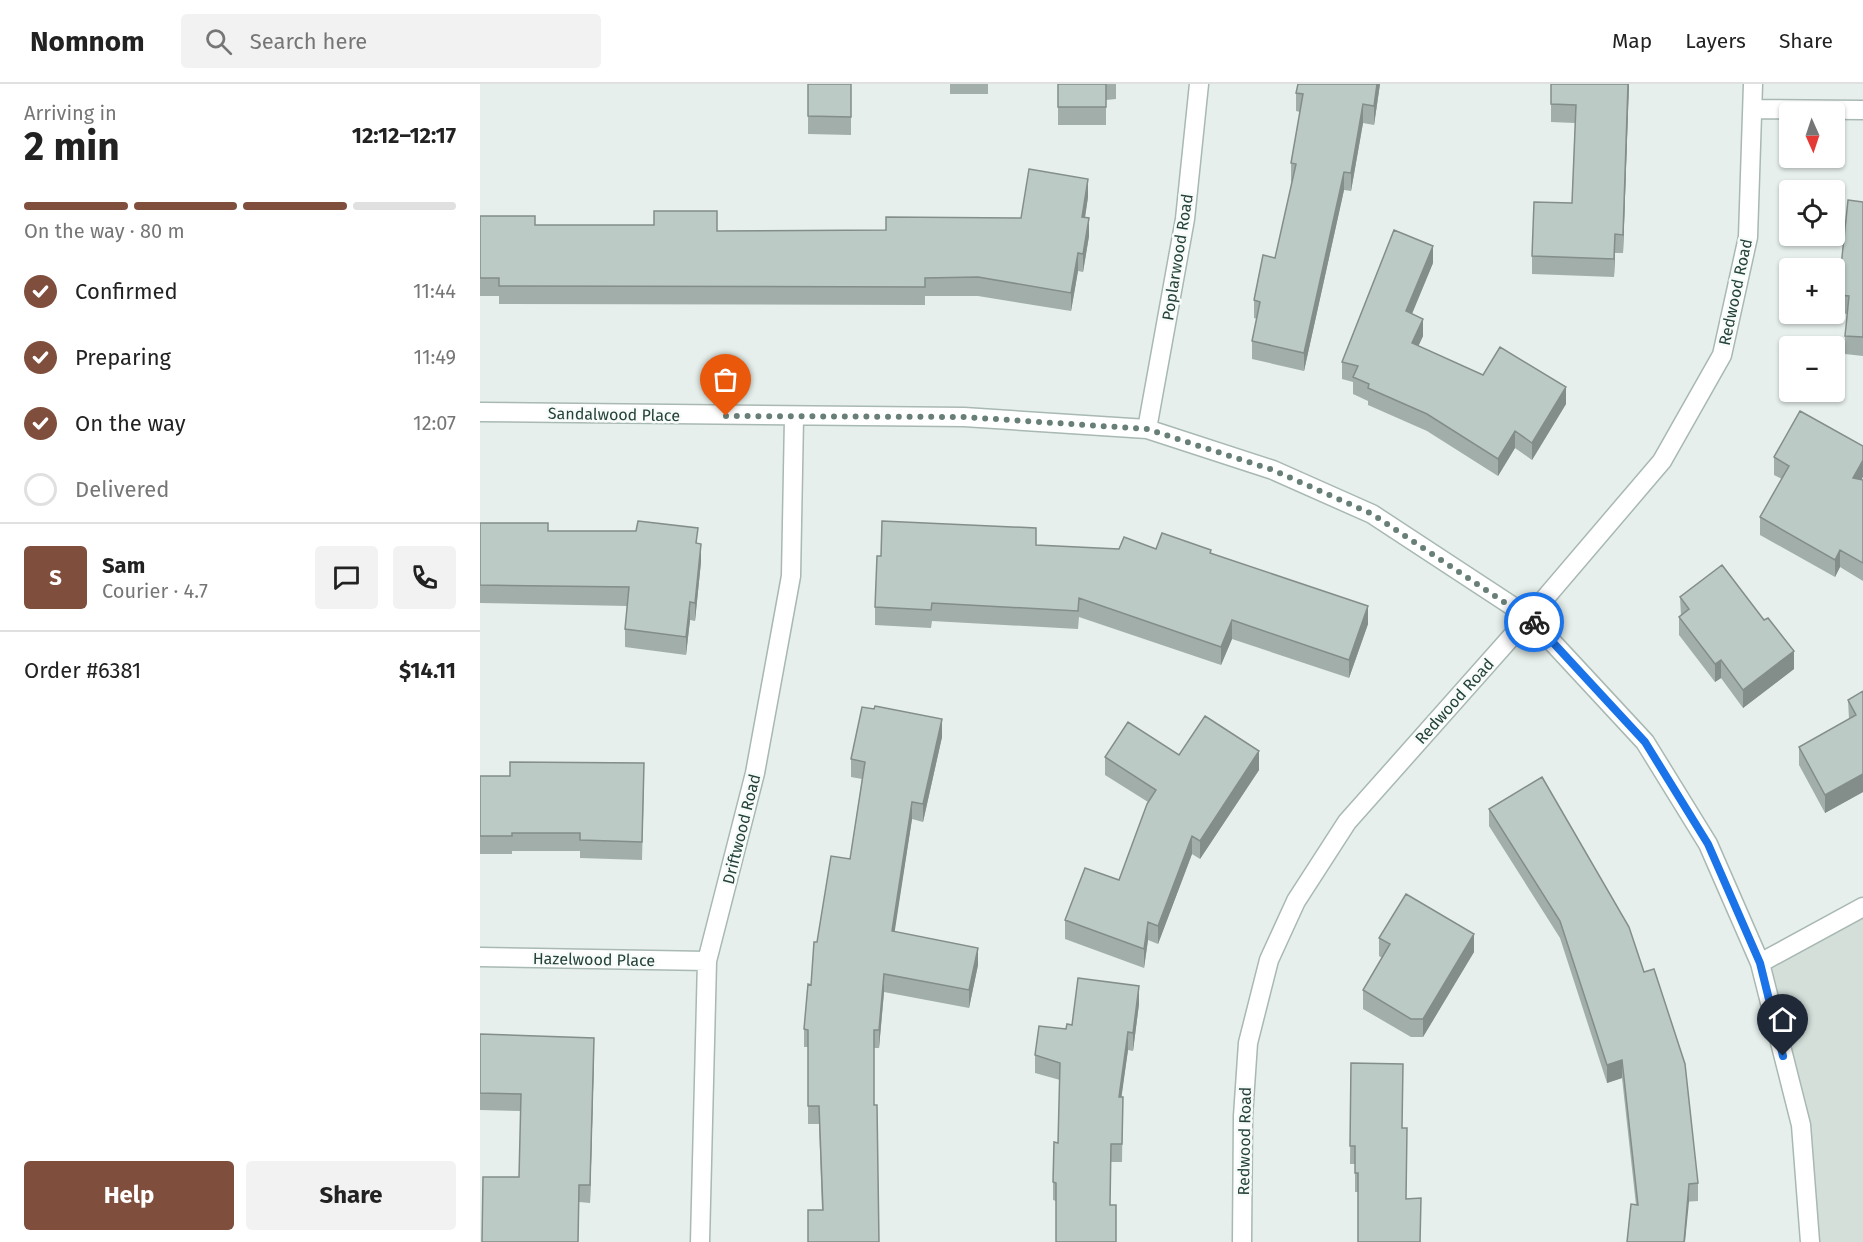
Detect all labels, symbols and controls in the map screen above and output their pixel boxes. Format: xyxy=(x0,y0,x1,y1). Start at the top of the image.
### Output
search box xyxy=(181,14,601,68)
text: Nomnom xyxy=(30,25,145,58)
icon: search xyxy=(202,25,235,58)
text: Search here xyxy=(250,28,367,55)
text: Map xyxy=(1612,28,1652,54)
text: Layers xyxy=(1685,28,1746,54)
text: Share xyxy=(1779,28,1833,54)
text: Arriving in xyxy=(24,101,117,125)
north arrow xyxy=(1779,102,1845,168)
map controls xyxy=(1779,102,1845,402)
text: 12:12–12:17 xyxy=(352,122,456,149)
text: 2 min xyxy=(24,124,120,170)
button: locate xyxy=(1779,180,1845,246)
street label: Poplarwood Road xyxy=(1158,192,1197,322)
text: On the way · 80 m xyxy=(24,219,185,243)
street label: Redwood Road xyxy=(1715,237,1756,347)
button: + xyxy=(1779,258,1845,324)
icon: check xyxy=(24,275,57,308)
text: Confirmed xyxy=(75,278,178,305)
text: 11:44 xyxy=(413,279,456,303)
button: − xyxy=(1779,336,1845,402)
icon: check xyxy=(24,341,57,374)
text: Preparing xyxy=(75,344,171,371)
text: 11:49 xyxy=(414,345,456,369)
pin xyxy=(700,354,751,416)
icon: bag xyxy=(709,363,742,396)
street label: Sandalwood Place xyxy=(548,404,680,425)
icon: check xyxy=(24,407,57,440)
text: On the way xyxy=(75,410,186,437)
text: 12:07 xyxy=(413,411,456,435)
text: Delivered xyxy=(75,476,170,503)
button: chat xyxy=(315,546,378,609)
button: phone xyxy=(393,546,456,609)
text: Sam xyxy=(102,552,145,579)
text: S xyxy=(49,564,62,591)
text: Courier · 4.7 xyxy=(102,579,208,603)
courier xyxy=(1504,592,1564,652)
icon: bike xyxy=(1518,606,1551,639)
street label: Redwood Road xyxy=(1411,655,1498,748)
text: Order #6381 xyxy=(24,657,141,684)
text: $14.11 xyxy=(399,657,456,684)
street label: Driftwood Road xyxy=(719,772,764,886)
street label: Hazelwood Place xyxy=(533,949,655,970)
pin xyxy=(1757,994,1808,1056)
icon: home xyxy=(1766,1003,1799,1036)
street label: Redwood Road xyxy=(1234,1087,1255,1195)
button: Help xyxy=(24,1161,234,1230)
button: Share xyxy=(246,1161,456,1230)

